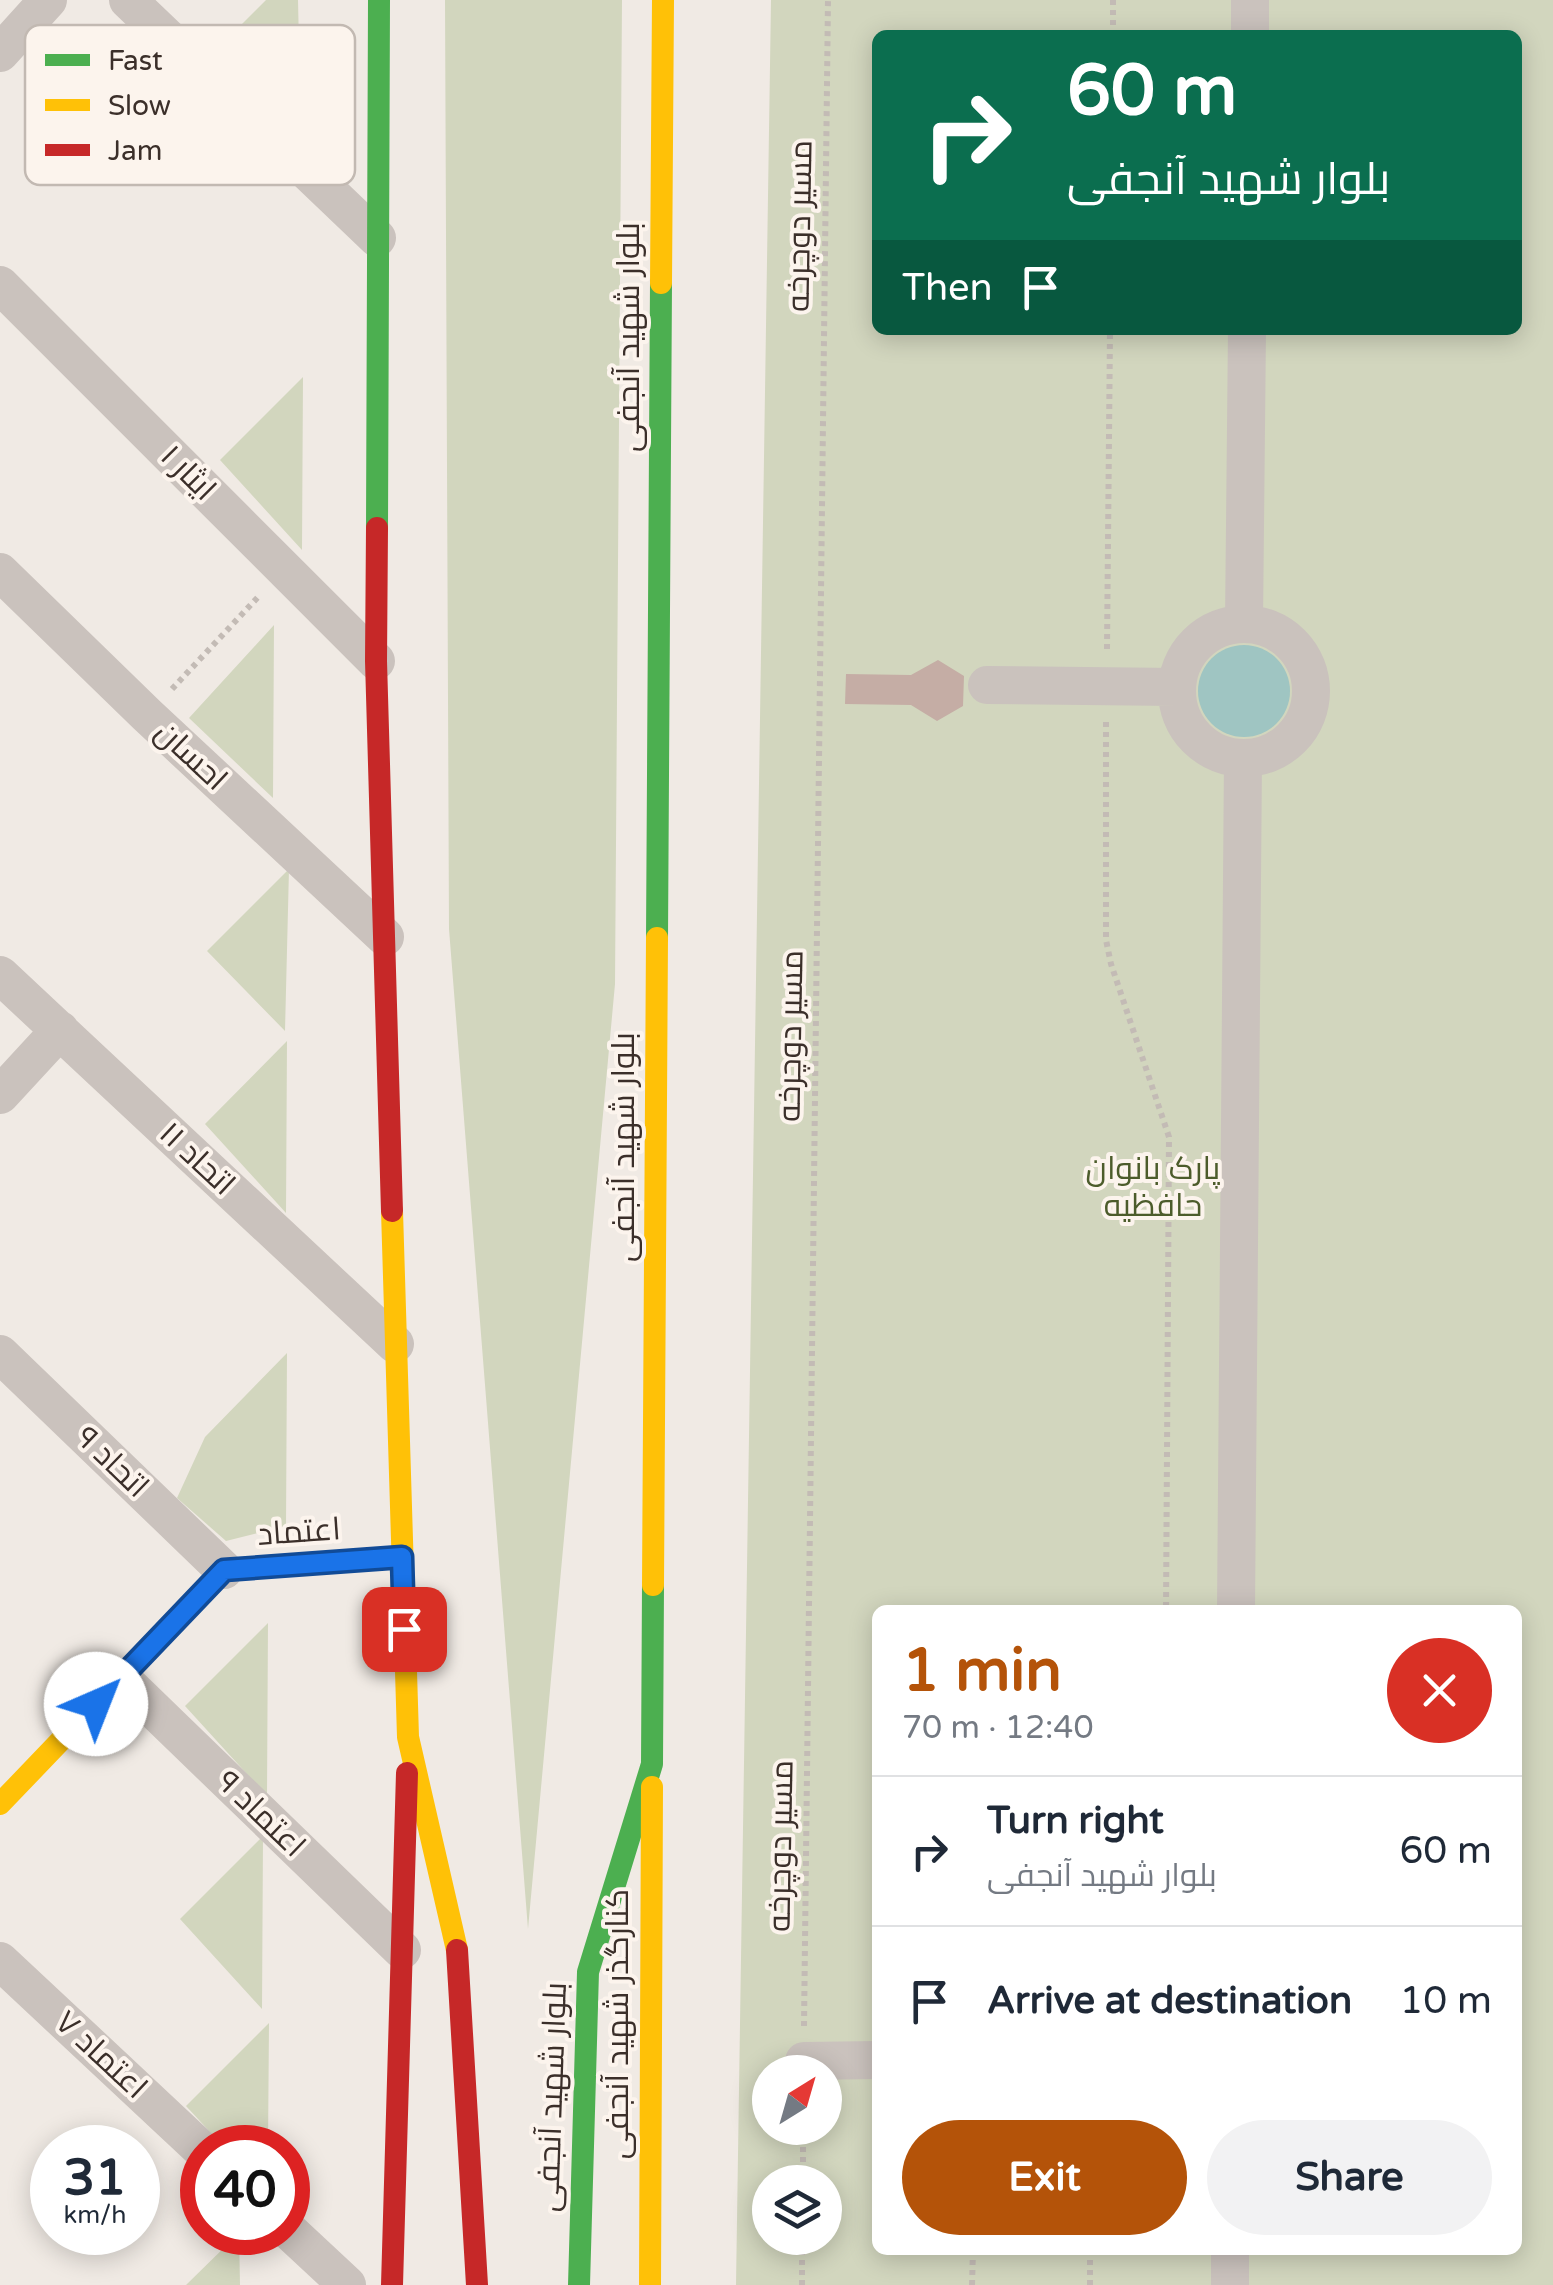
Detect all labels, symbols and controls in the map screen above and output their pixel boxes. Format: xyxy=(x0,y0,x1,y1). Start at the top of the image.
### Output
legend xyxy=(25,25,355,185)
text: Fast xyxy=(108,44,163,78)
text: 60 m xyxy=(1067,50,1237,134)
icon: right xyxy=(902,70,1032,200)
text: Slow xyxy=(108,89,171,123)
text: Jam xyxy=(108,134,163,168)
street label: مسیر دوچرخه xyxy=(780,140,821,312)
text: بلوار شهید آنجفی xyxy=(1067,153,1390,207)
street label: بلوار شهید آنجفی xyxy=(610,222,648,452)
icon: arrive xyxy=(1013,260,1068,315)
text: Then xyxy=(902,265,993,311)
street label: ایثار ۱ xyxy=(152,437,224,509)
street label: احسان xyxy=(147,713,235,799)
street label: مسیر دوچرخه xyxy=(771,950,812,1122)
street label: بلوار شهید آنجفی xyxy=(605,1032,643,1262)
street label: اتحاد ۱۱ xyxy=(151,1115,243,1203)
park label: پارک بانوان حافظیه xyxy=(1086,1150,1221,1225)
street label: اتحاد ۹ xyxy=(68,1418,156,1506)
street label: اعتماد xyxy=(256,1510,342,1554)
pin xyxy=(362,1587,447,1672)
icon: arrive xyxy=(377,1602,432,1657)
text: 1 min xyxy=(902,1635,1062,1707)
button: close xyxy=(1387,1638,1492,1743)
position arrow xyxy=(44,1652,148,1756)
text: 70 m · 12:40 xyxy=(902,1709,1094,1747)
street label: مسیر دوچرخه xyxy=(761,1760,802,1932)
street label: اعتماد ۹ xyxy=(209,1763,313,1865)
text: Turn right xyxy=(987,1798,1164,1844)
icon: right xyxy=(902,1824,957,1879)
text: 60 m xyxy=(1400,1828,1492,1874)
text: بلوار شهید آنجفی xyxy=(987,1857,1217,1895)
street label: کنارگذر شهید آنجفی xyxy=(599,1889,637,2159)
icon: arrive xyxy=(902,1974,957,2029)
text: Arrive at destination xyxy=(987,1978,1352,2024)
text: 10 m xyxy=(1400,1978,1492,2024)
street label: بلوار شهید آنجفی xyxy=(529,1981,575,2213)
street label: اعتماد ۷ xyxy=(47,2003,155,2107)
north arrow xyxy=(752,2055,842,2145)
map controls xyxy=(752,2055,842,2255)
button: Exit xyxy=(902,2120,1187,2235)
button: Share xyxy=(1207,2120,1492,2235)
speed limit sign: 40 xyxy=(180,2125,310,2255)
text: 31 xyxy=(64,2148,126,2208)
button: layers xyxy=(752,2165,842,2255)
text: km/h xyxy=(64,2200,126,2230)

